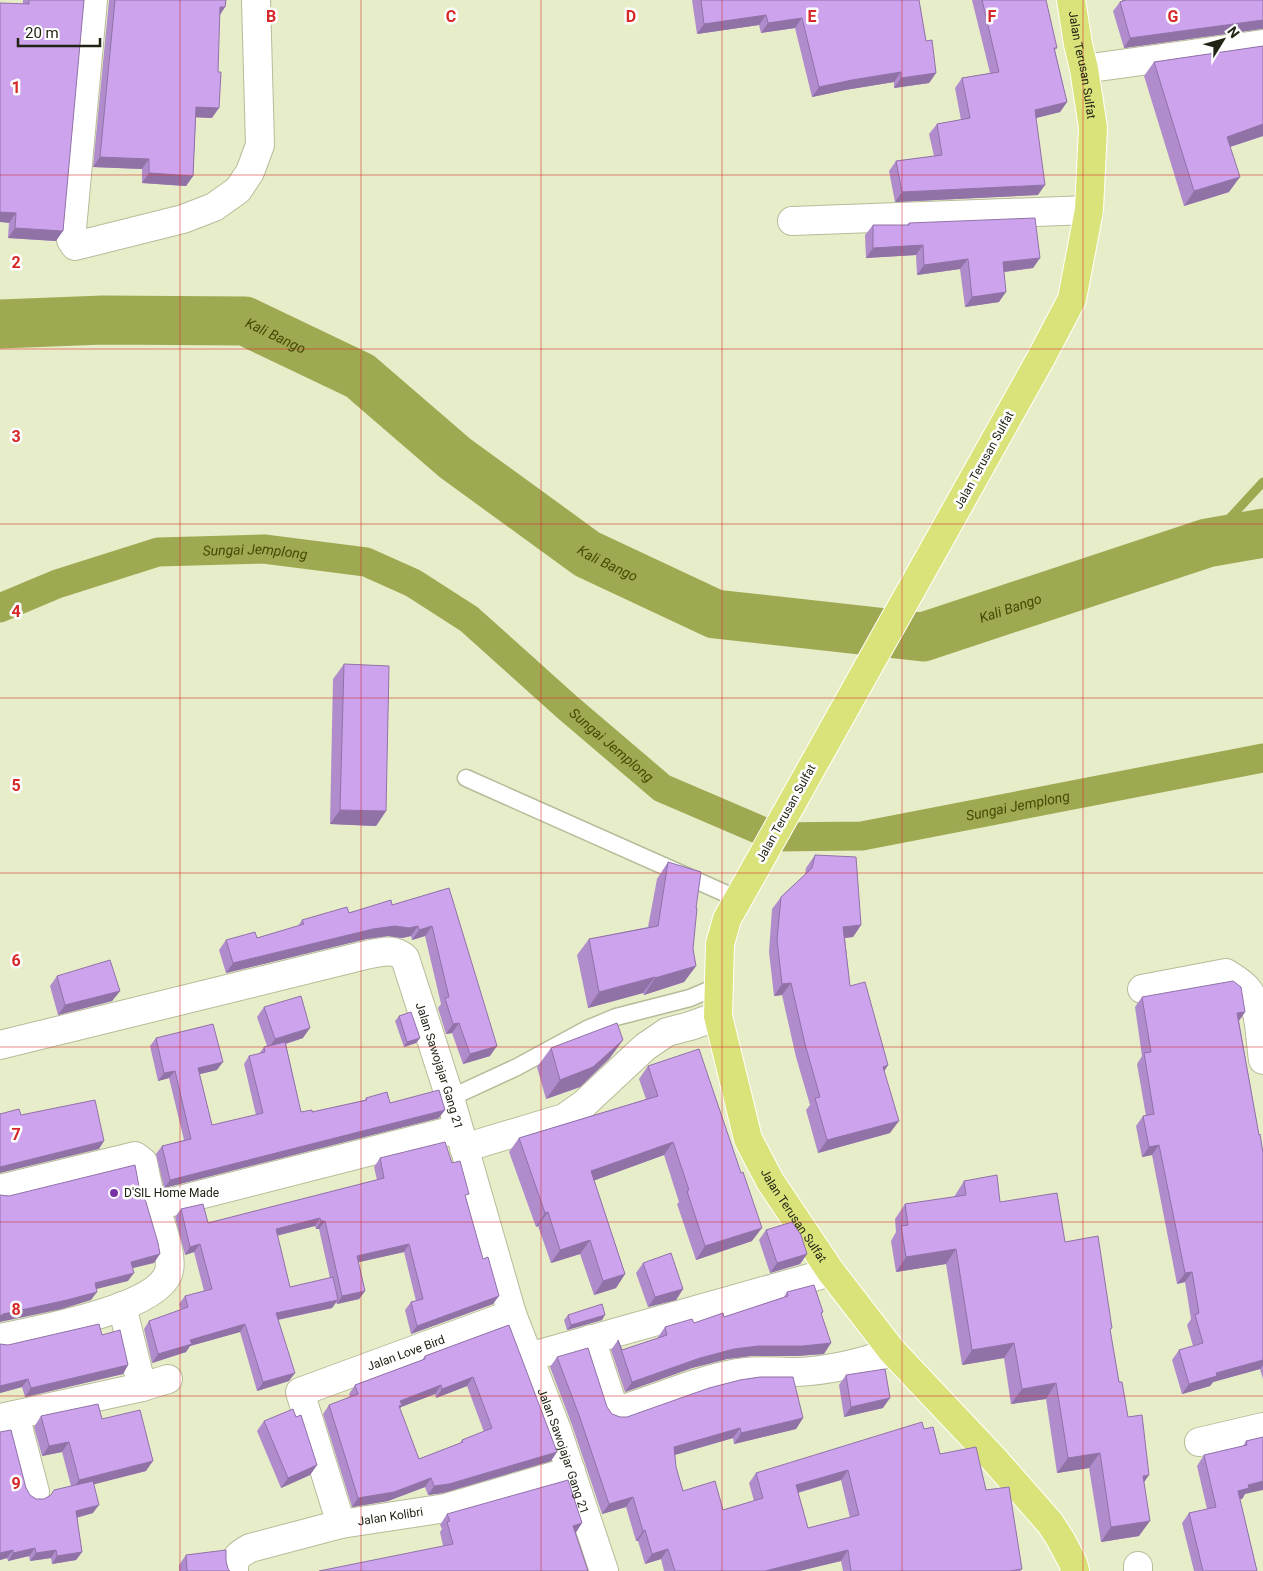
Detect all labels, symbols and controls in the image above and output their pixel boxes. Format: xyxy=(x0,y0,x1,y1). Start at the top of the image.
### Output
text: B xyxy=(266,7,276,26)
text: C xyxy=(446,7,456,26)
text: D xyxy=(626,7,636,26)
text: E xyxy=(808,7,817,26)
text: F xyxy=(988,7,997,26)
text: G xyxy=(1168,7,1179,26)
street label: Jalan Terusan Sulfat xyxy=(1066,10,1099,120)
scale bar xyxy=(18,15,100,47)
north arrow xyxy=(1198,15,1248,65)
text: N xyxy=(1224,23,1243,41)
text: 20 m xyxy=(25,24,59,42)
text: 1 xyxy=(11,78,21,97)
text: 2 xyxy=(11,253,21,272)
water label: Kali Bango xyxy=(243,314,308,357)
street label: Jalan Terusan Sulfat xyxy=(951,409,1017,511)
text: 3 xyxy=(11,427,21,446)
water label: Sungai Jemplong xyxy=(202,541,309,563)
water label: Kali Bango xyxy=(574,542,641,585)
water label: Kali Bango xyxy=(977,590,1044,626)
text: 4 xyxy=(11,602,21,621)
water label: Sungai Jemplong xyxy=(566,705,657,785)
street label: Jalan Terusan Sulfat xyxy=(753,762,819,864)
text: 5 xyxy=(11,776,21,795)
water label: Sungai Jemplong xyxy=(964,788,1071,824)
text: 6 xyxy=(11,951,21,970)
street label: Jalan Sawojajar Gang 21 xyxy=(413,1001,466,1131)
text: 7 xyxy=(11,1125,21,1144)
street label: Jalan Terusan Sulfat xyxy=(758,1166,830,1265)
place label: D'SIL Home Made xyxy=(124,1186,219,1200)
marker: D'SIL Home Made xyxy=(108,1187,120,1199)
text: 8 xyxy=(11,1300,21,1319)
street label: Jalan Love Bird xyxy=(365,1332,447,1374)
street label: Jalan Sawojajar Gang 21 xyxy=(535,1386,591,1516)
text: 9 xyxy=(11,1474,21,1493)
street label: Jalan Kolibri xyxy=(357,1505,424,1528)

